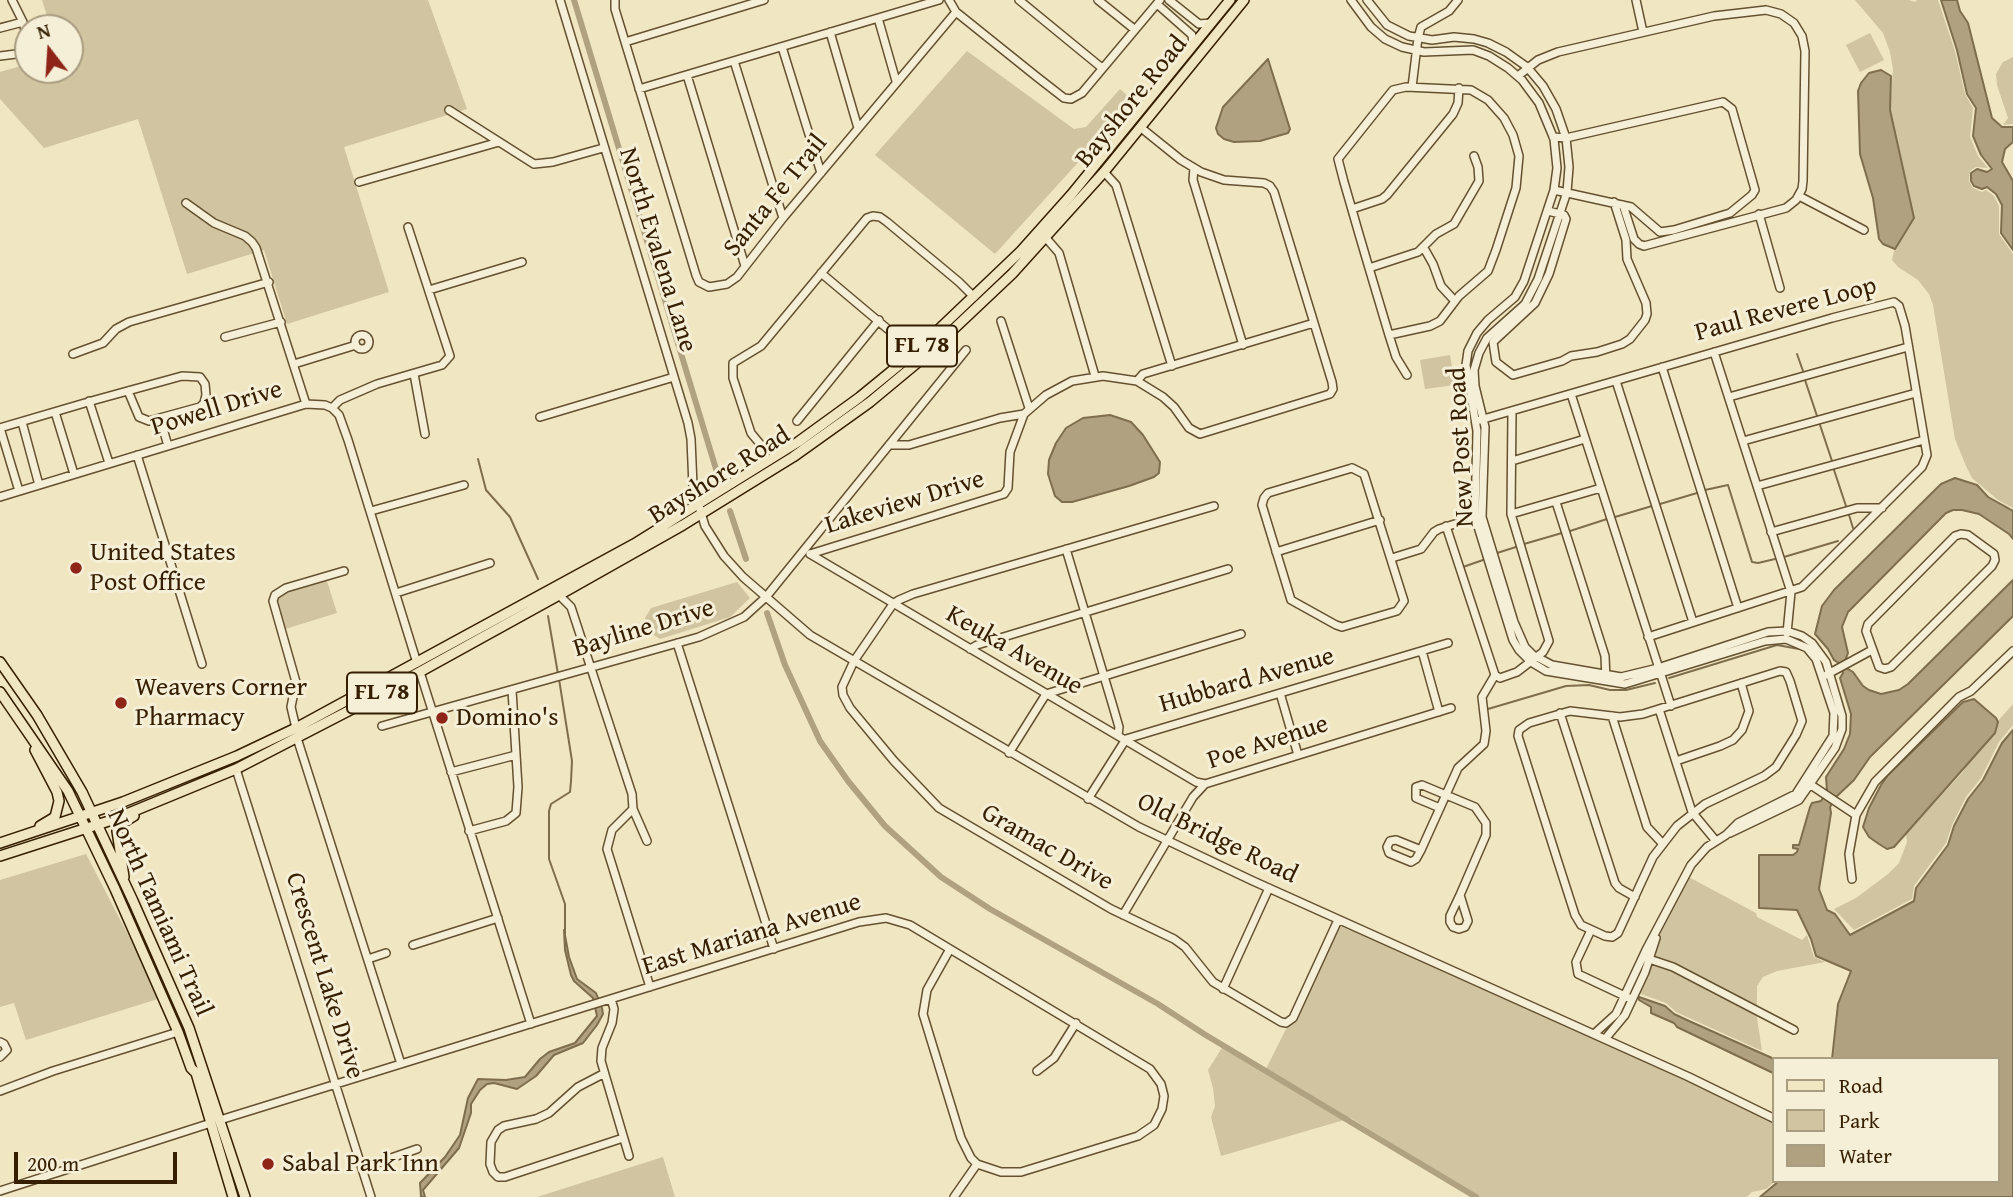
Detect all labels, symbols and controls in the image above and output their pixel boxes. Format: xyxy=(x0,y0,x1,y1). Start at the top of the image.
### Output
north arrow xyxy=(14,14,84,84)
text: N xyxy=(33,16,54,46)
street label: Bayshore Road xyxy=(1069,30,1195,174)
street label: Santa Fe Trail xyxy=(717,129,835,263)
street label: North Evalena Lane xyxy=(611,144,703,356)
street label: Paul Revere Loop xyxy=(1692,271,1880,349)
road number: FL 78 xyxy=(887,326,957,366)
street label: New Post Road xyxy=(1442,366,1482,528)
street label: Powell Drive xyxy=(148,374,286,444)
street label: Bayshore Road xyxy=(644,420,796,532)
street label: Lakeview Drive xyxy=(822,464,988,542)
place label: United States Post Office xyxy=(90,537,236,598)
marker: United States Post Office xyxy=(68,560,84,576)
street label: Bayline Drive xyxy=(570,593,718,665)
street label: Keuka Avenue xyxy=(940,599,1088,703)
street label: Hubbard Avenue xyxy=(1156,641,1338,721)
place label: Weavers Corner Pharmacy xyxy=(135,672,307,734)
road number: FL 78 xyxy=(347,672,417,714)
marker: Weavers Corner Pharmacy xyxy=(113,695,129,711)
place label: Domino's xyxy=(456,702,558,734)
street label: Poe Avenue xyxy=(1204,709,1332,777)
marker: Domino's xyxy=(434,710,450,726)
street label: Old Bridge Road xyxy=(1132,787,1302,891)
street label: Gramac Drive xyxy=(975,798,1119,898)
street label: North Tamiami Trail xyxy=(99,805,219,1021)
street label: Crescent Lake Drive xyxy=(278,869,370,1083)
street label: East Mariana Avenue xyxy=(639,887,865,983)
legend xyxy=(1772,1057,1999,1183)
text: Road xyxy=(1839,1070,1883,1101)
text: Park xyxy=(1839,1105,1880,1136)
scale bar xyxy=(18,1138,180,1182)
text: Water xyxy=(1839,1140,1892,1171)
text: 200 m xyxy=(27,1148,79,1179)
place label: Sabal Park Inn xyxy=(282,1148,439,1180)
marker: Sabal Park Inn xyxy=(260,1156,276,1172)

